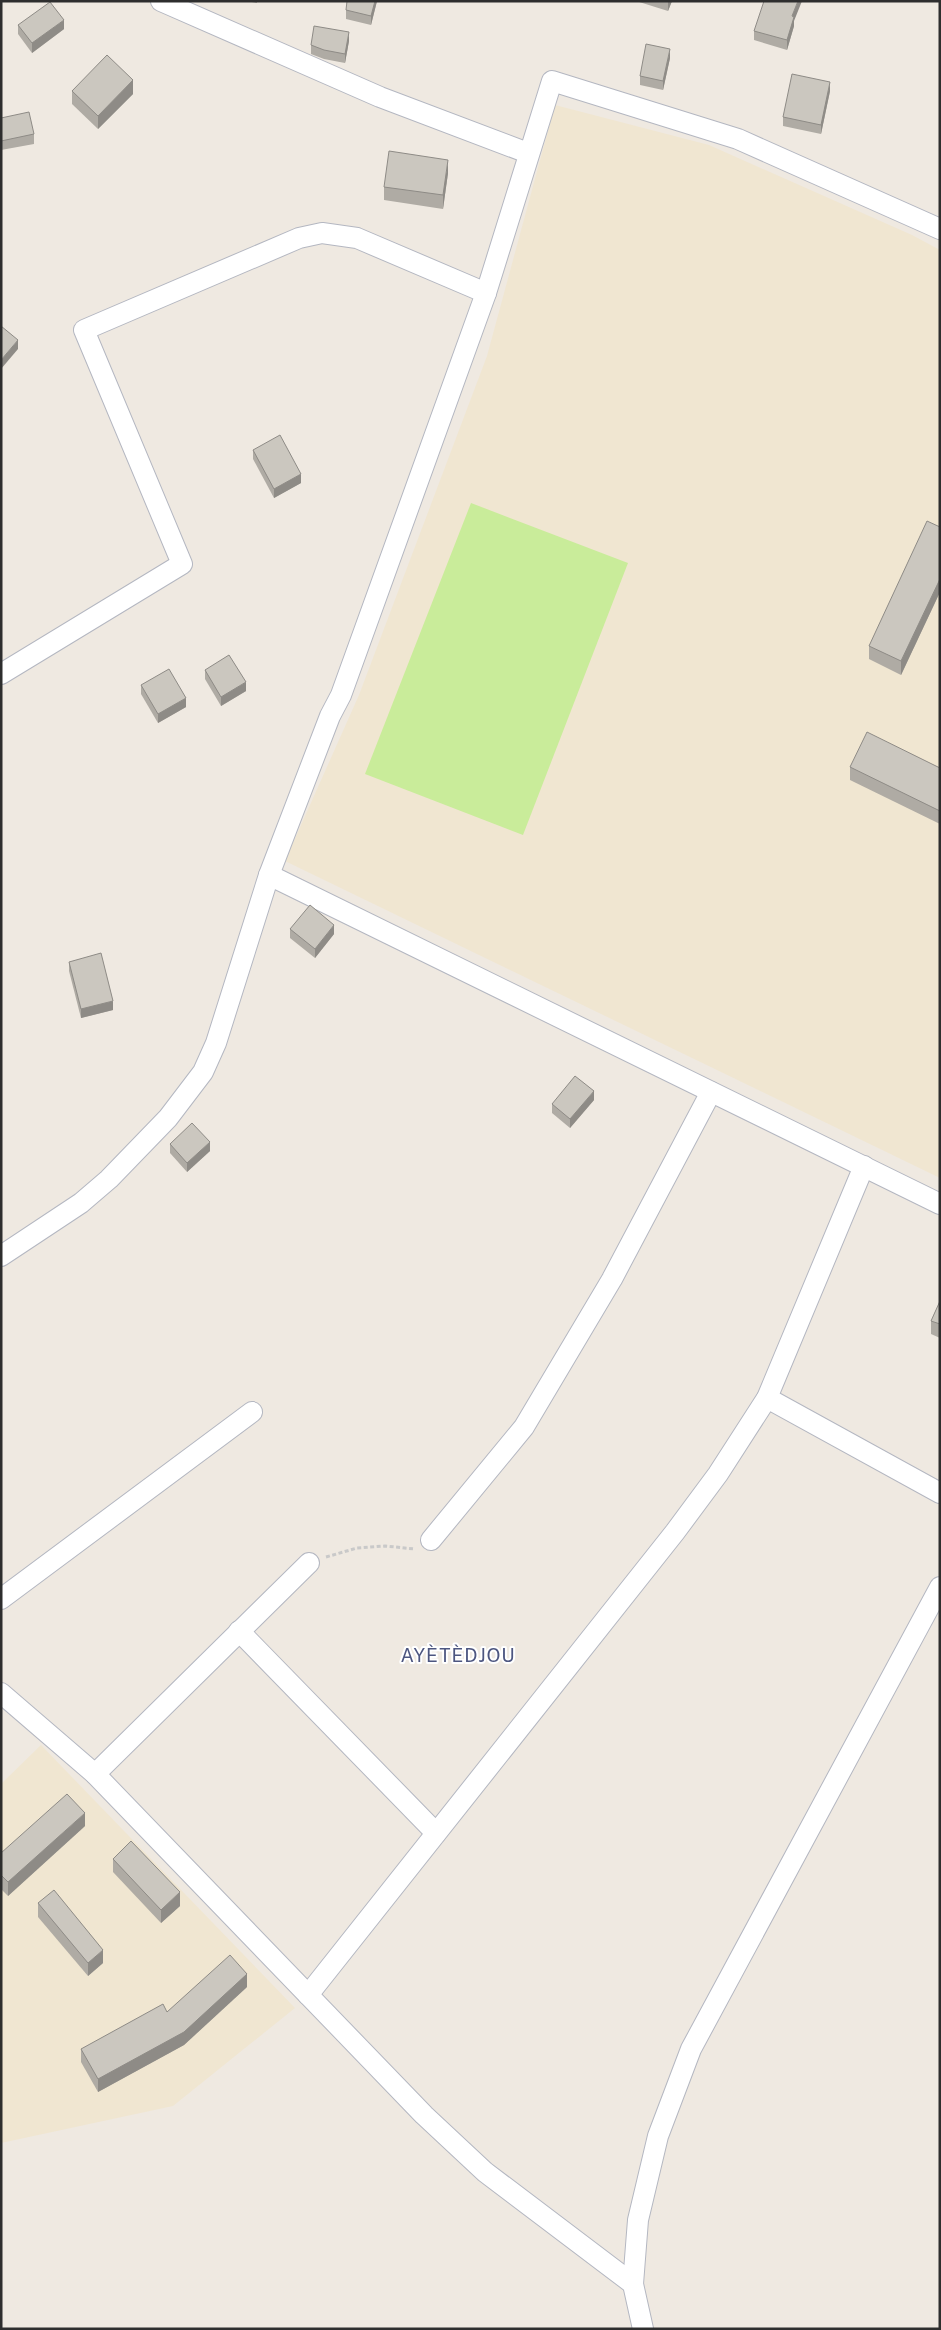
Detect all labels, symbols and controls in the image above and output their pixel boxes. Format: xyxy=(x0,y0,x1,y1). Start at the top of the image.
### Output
district label: AYÈTÈDJOU xyxy=(400,1644,516,1666)

